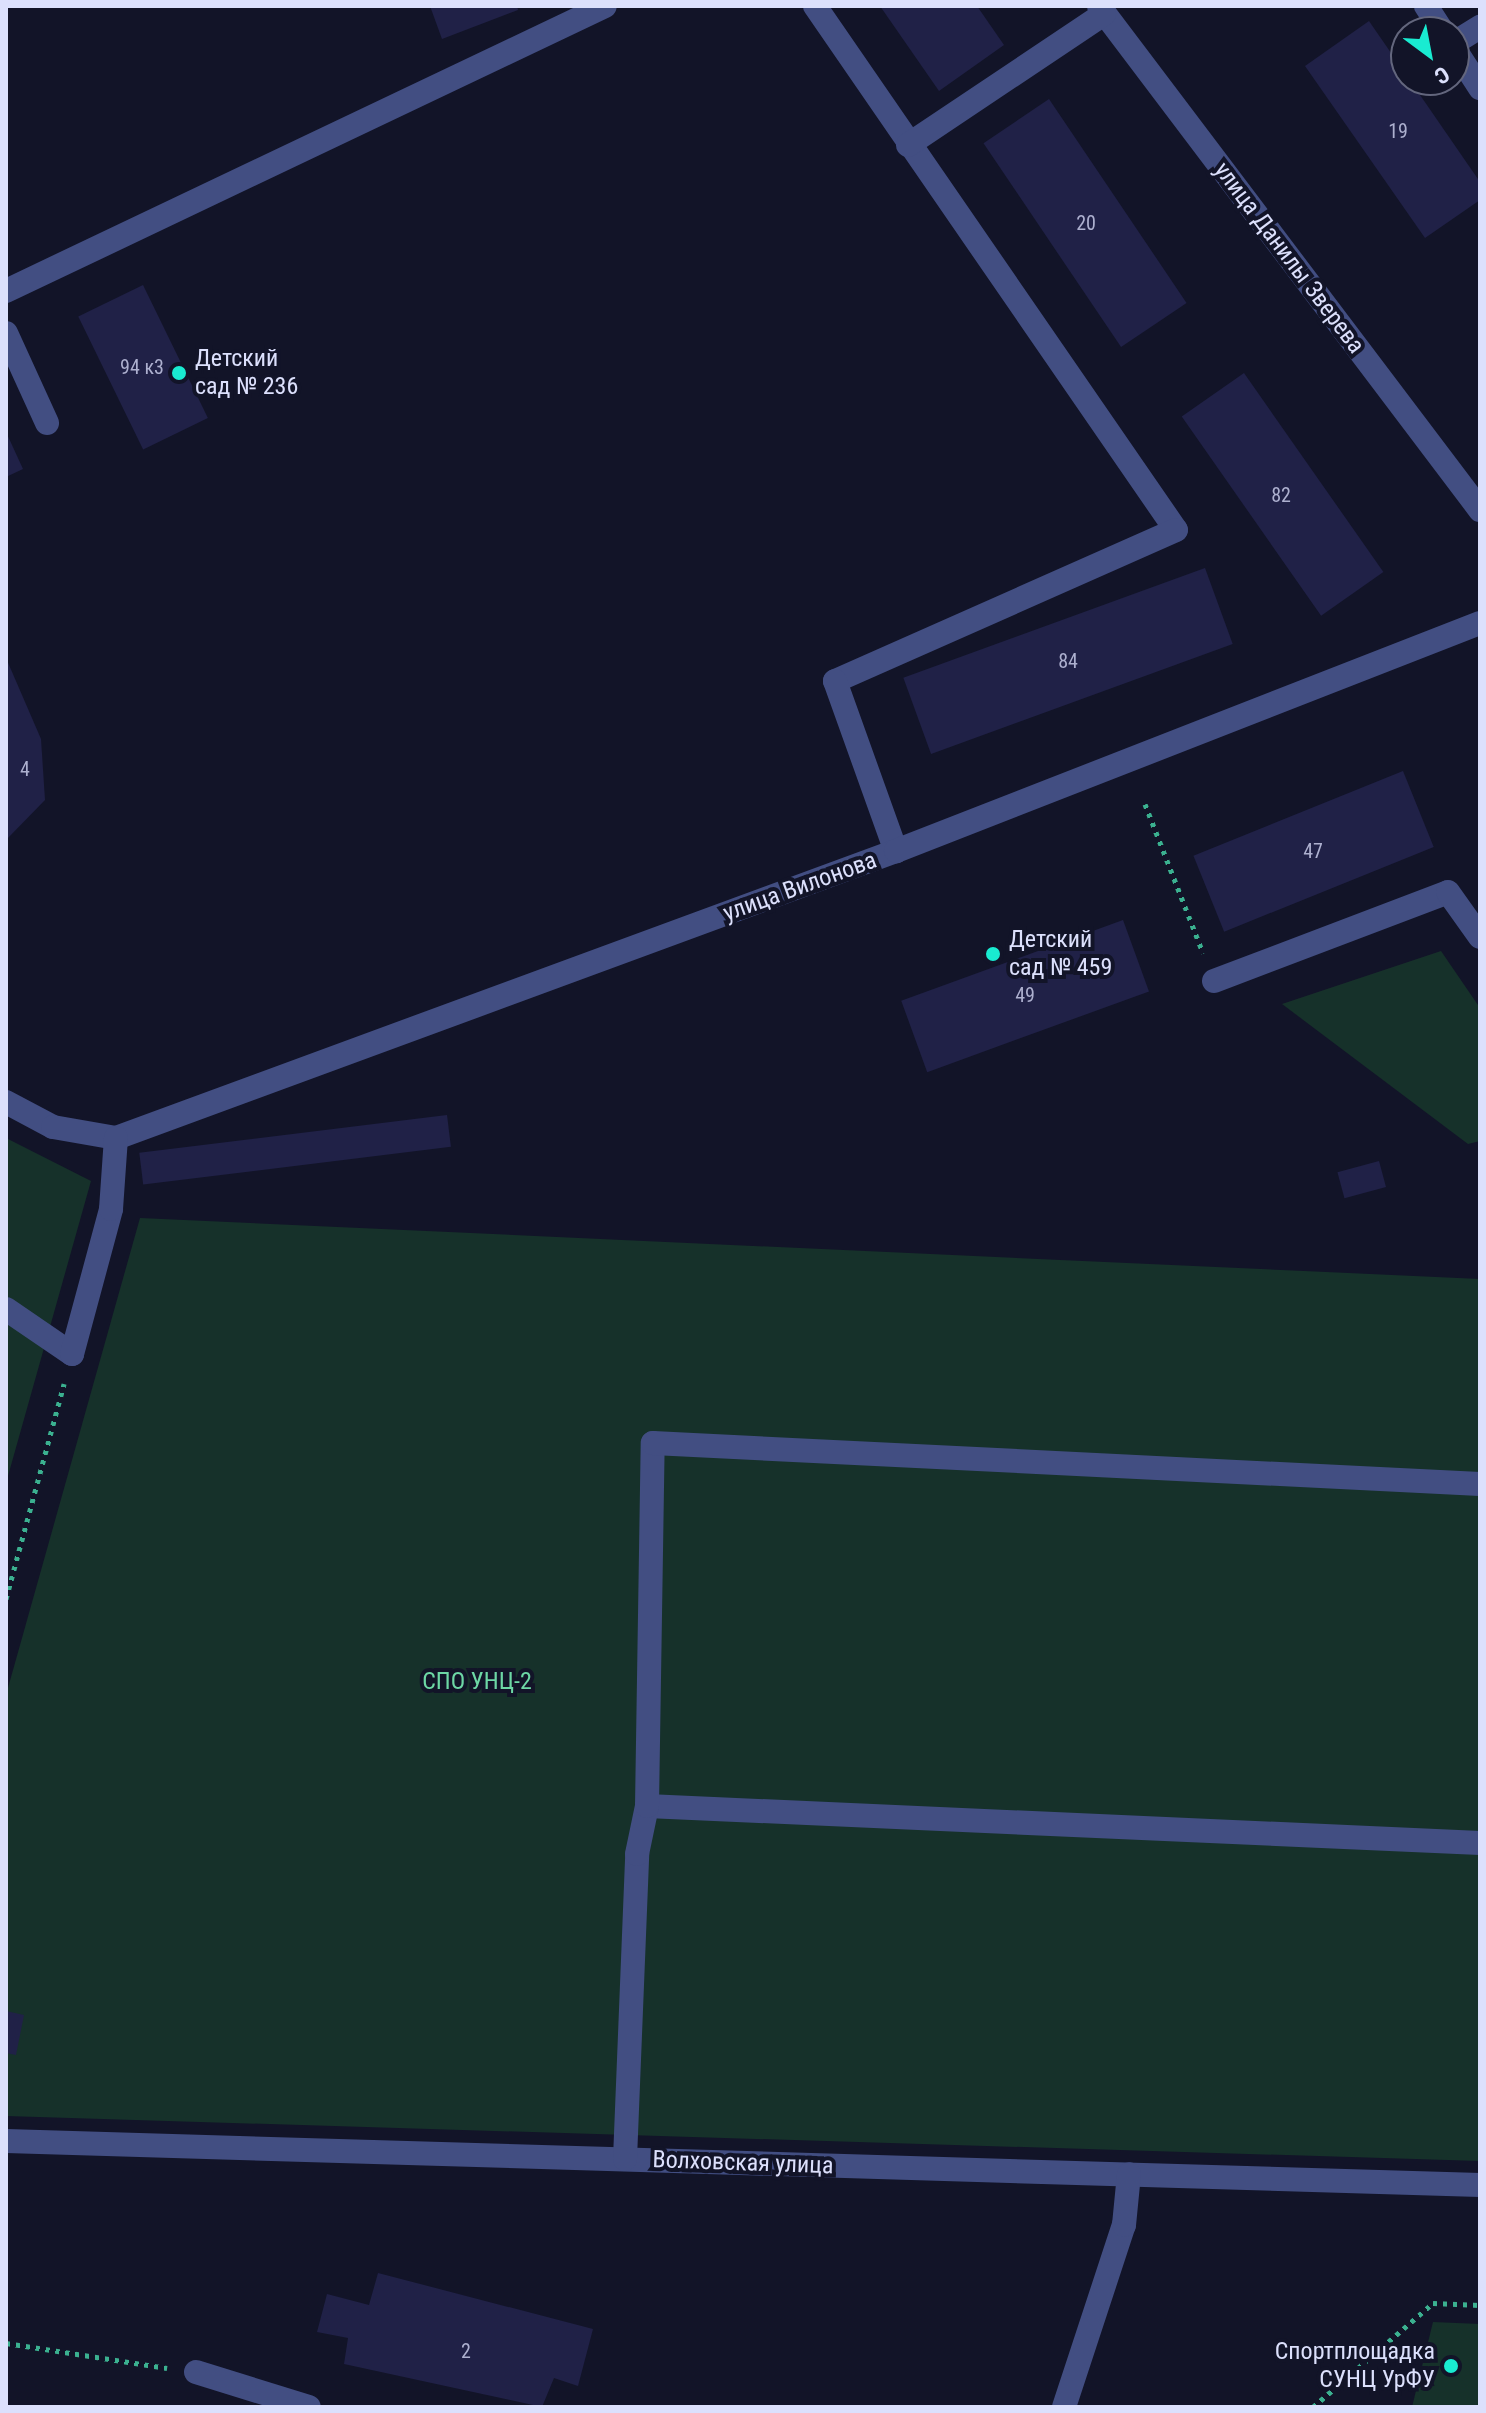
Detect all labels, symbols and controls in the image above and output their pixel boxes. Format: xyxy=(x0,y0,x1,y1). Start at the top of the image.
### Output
north arrow xyxy=(1390,16,1470,96)
text: С xyxy=(1430,61,1454,89)
house number: 19 xyxy=(1388,119,1408,143)
street label: улица Данилы Зверева xyxy=(1208,157,1370,359)
house number: 20 xyxy=(1076,211,1096,235)
place label: Детский сад № 236 xyxy=(195,345,298,401)
house number: 94 к3 xyxy=(120,355,164,379)
marker: Детский сад № 236 xyxy=(170,364,188,382)
house number: 82 xyxy=(1271,483,1291,507)
house number: 84 xyxy=(1058,649,1078,673)
house number: 4 xyxy=(20,757,30,781)
house number: 47 xyxy=(1303,839,1323,863)
street label: улица Вилонова xyxy=(719,846,881,928)
place label: Детский сад № 459 xyxy=(1009,926,1112,982)
marker: Детский сад № 459 xyxy=(984,945,1002,963)
house number: 49 xyxy=(1015,983,1035,1007)
park label: СПО УНЦ-2 xyxy=(422,1668,532,1696)
street label: Волховская улица xyxy=(652,2145,834,2181)
place label: Спортплощадка СУНЦ УрФУ xyxy=(1275,2338,1435,2394)
house number: 2 xyxy=(461,2339,471,2363)
marker: Спортплощадка СУНЦ УрФУ xyxy=(1442,2357,1460,2375)

